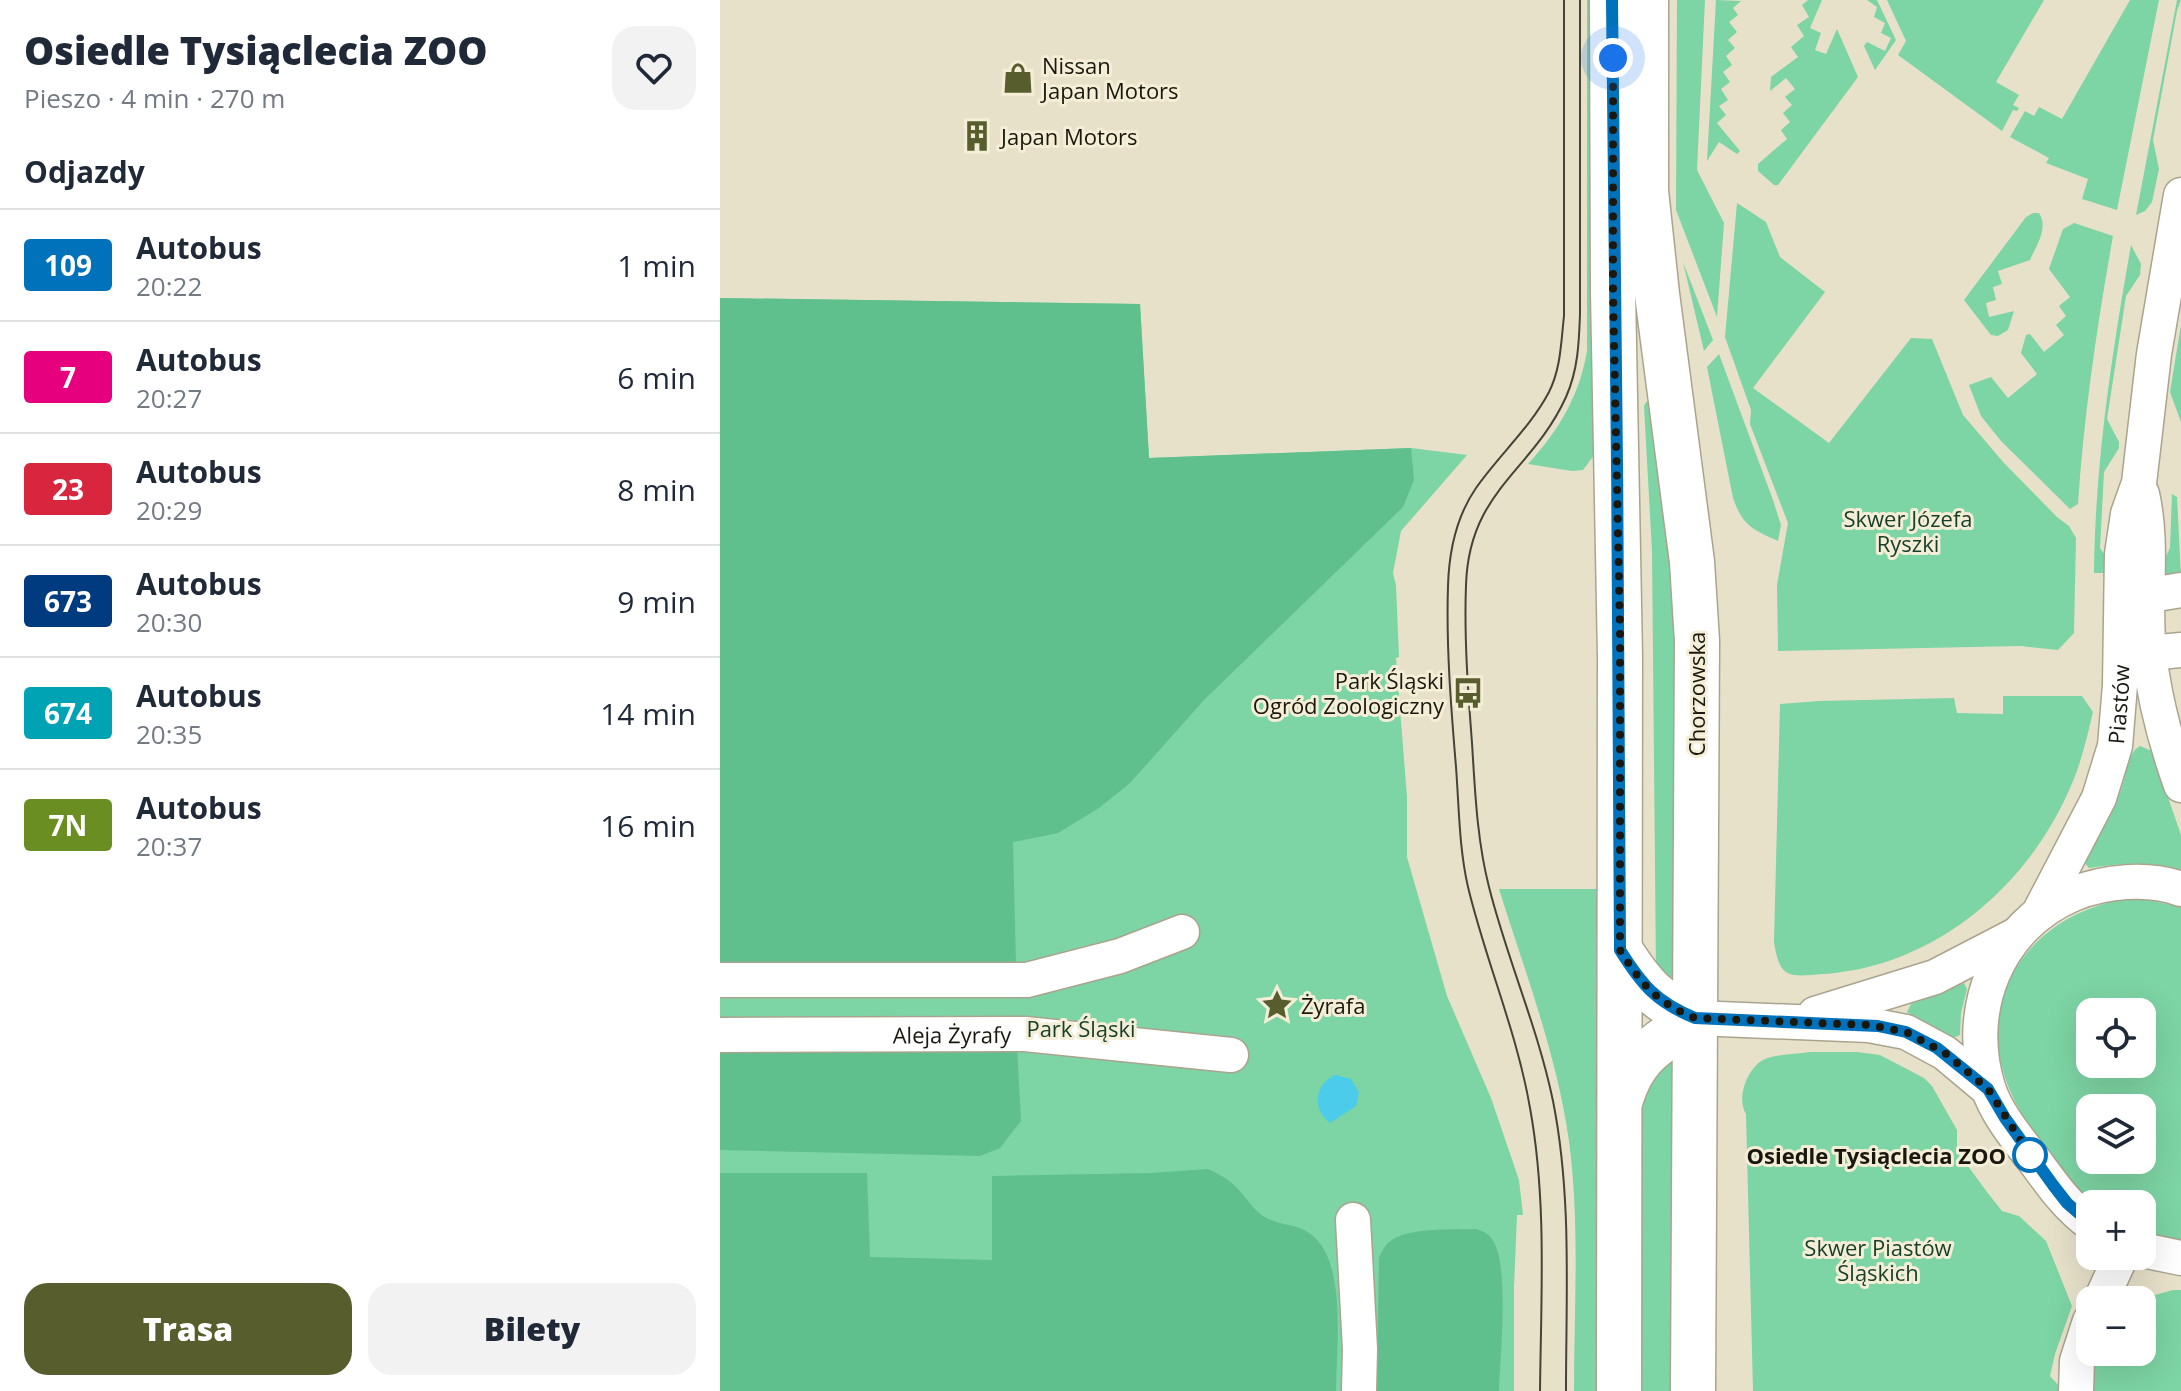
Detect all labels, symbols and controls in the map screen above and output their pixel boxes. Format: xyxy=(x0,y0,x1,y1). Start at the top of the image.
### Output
text: Osiedle Tysiąclecia ZOO xyxy=(24,24,488,76)
button: heart xyxy=(612,26,696,110)
your location xyxy=(1593,38,1633,78)
place label: Nissan Japan Motors xyxy=(1040,50,1179,105)
shop icon: Nissan Japan Motors xyxy=(1001,61,1035,95)
text: Pieszo · 4 min · 270 m xyxy=(24,80,285,116)
building icon: Japan Motors xyxy=(960,119,994,153)
place label: Japan Motors xyxy=(999,121,1138,151)
text: Odjazdy xyxy=(24,151,145,192)
text: Autobus xyxy=(136,227,262,268)
text: 1 min xyxy=(617,245,696,286)
text: 109 xyxy=(44,246,92,284)
text: 20:22 xyxy=(136,268,202,304)
text: Autobus xyxy=(136,339,262,380)
text: 6 min xyxy=(617,357,696,398)
text: 7 xyxy=(60,358,76,396)
text: 20:27 xyxy=(136,380,202,416)
text: Autobus xyxy=(136,451,262,492)
text: 8 min xyxy=(617,469,696,510)
text: 23 xyxy=(52,470,84,508)
text: 20:29 xyxy=(136,492,202,528)
park label: Skwer Józefa Ryszki xyxy=(1843,503,1973,558)
text: Autobus xyxy=(136,563,262,604)
text: 9 min xyxy=(617,581,696,622)
text: 673 xyxy=(44,582,92,620)
text: 20:30 xyxy=(136,604,202,640)
street label: Chorzowska xyxy=(1681,632,1711,756)
street label: Piastów xyxy=(2100,664,2135,745)
place label: Park Śląski Ogród Zoologiczny xyxy=(1253,665,1445,720)
text: Autobus xyxy=(136,675,262,716)
bus stop icon: Park Śląski Ogród Zoologiczny xyxy=(1451,676,1485,710)
text: 14 min xyxy=(600,693,696,734)
text: 674 xyxy=(44,694,92,732)
text: 20:35 xyxy=(136,716,202,752)
text: Autobus xyxy=(136,787,262,828)
text: 16 min xyxy=(600,805,696,846)
text: 7N xyxy=(49,806,87,844)
text: 20:37 xyxy=(136,828,202,864)
place icon: Żyrafa xyxy=(1260,988,1294,1022)
place label: Żyrafa xyxy=(1301,990,1365,1020)
map controls xyxy=(2076,998,2156,1366)
button: locate xyxy=(2076,998,2156,1078)
park label: Park Śląski xyxy=(1026,1013,1136,1043)
street label: Aleja Żyrafy xyxy=(893,1019,1012,1049)
button: layers xyxy=(2076,1094,2156,1174)
marker: Osiedle Tysiąclecia ZOO xyxy=(2013,1138,2047,1172)
place label: Osiedle Tysiąclecia ZOO xyxy=(1746,1140,2006,1170)
button: + xyxy=(2076,1190,2156,1270)
park label: Skwer Piastów Śląskich xyxy=(1804,1232,1952,1287)
button: Trasa xyxy=(24,1283,352,1375)
button: Bilety xyxy=(368,1283,696,1375)
button: − xyxy=(2076,1286,2156,1366)

